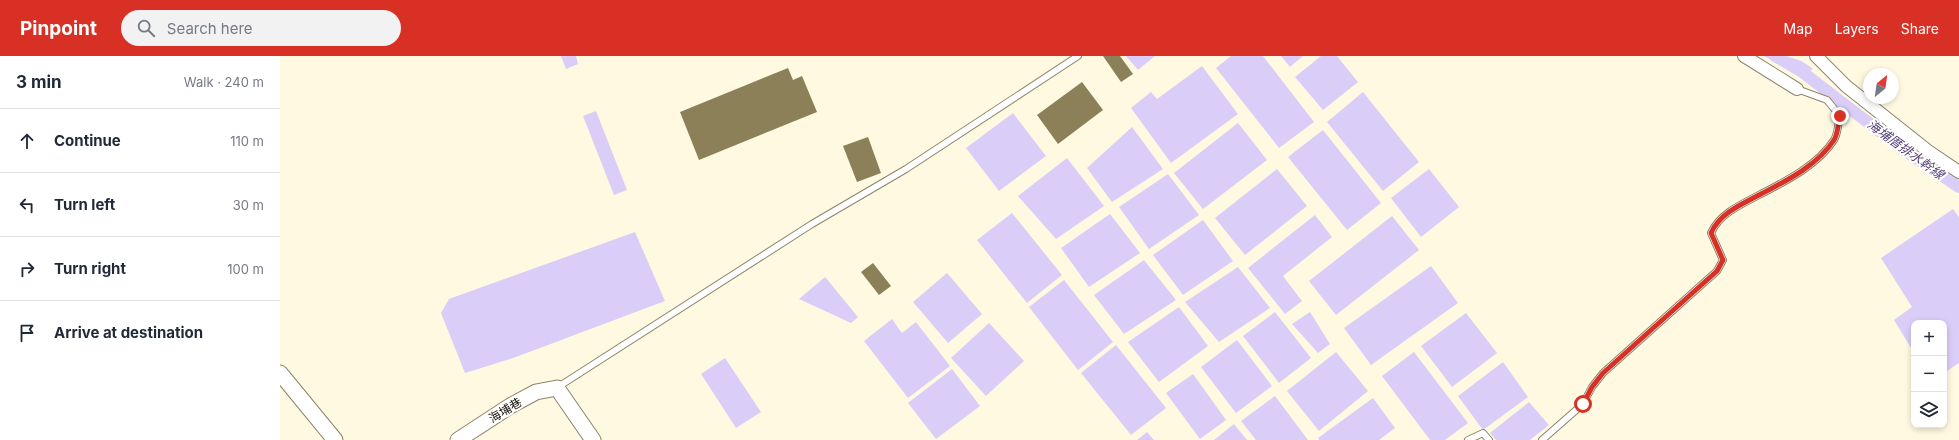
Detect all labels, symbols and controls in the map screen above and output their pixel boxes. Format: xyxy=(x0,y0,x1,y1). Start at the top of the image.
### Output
search box xyxy=(121,10,401,46)
text: Pinpoint xyxy=(20,17,97,40)
icon: search xyxy=(135,17,157,39)
text: Search here xyxy=(167,19,253,38)
text: Map xyxy=(1784,20,1813,37)
text: Layers xyxy=(1835,20,1879,37)
text: Share xyxy=(1901,20,1939,37)
north arrow xyxy=(1863,68,1899,104)
text: 3 min xyxy=(16,72,62,92)
text: Walk · 240 m xyxy=(184,74,264,90)
route end xyxy=(1831,107,1849,125)
water label: 海埔厝排水幹線 xyxy=(1864,116,1949,183)
icon: ahead xyxy=(16,130,38,152)
text: Continue xyxy=(54,131,121,150)
text: 110 m xyxy=(230,133,264,149)
icon: left xyxy=(16,194,38,216)
text: Turn left xyxy=(54,195,115,214)
text: 30 m xyxy=(233,197,264,213)
icon: right xyxy=(16,258,38,280)
text: Turn right xyxy=(54,259,126,278)
text: 100 m xyxy=(227,261,264,277)
map controls xyxy=(1911,320,1947,428)
button: + xyxy=(1911,320,1947,356)
icon: arrive xyxy=(16,322,38,344)
text: Arrive at destination xyxy=(54,323,203,342)
button: − xyxy=(1911,356,1947,392)
button: layers xyxy=(1911,392,1947,428)
street label: 海埔巷 xyxy=(486,394,524,426)
route start xyxy=(1574,395,1592,413)

